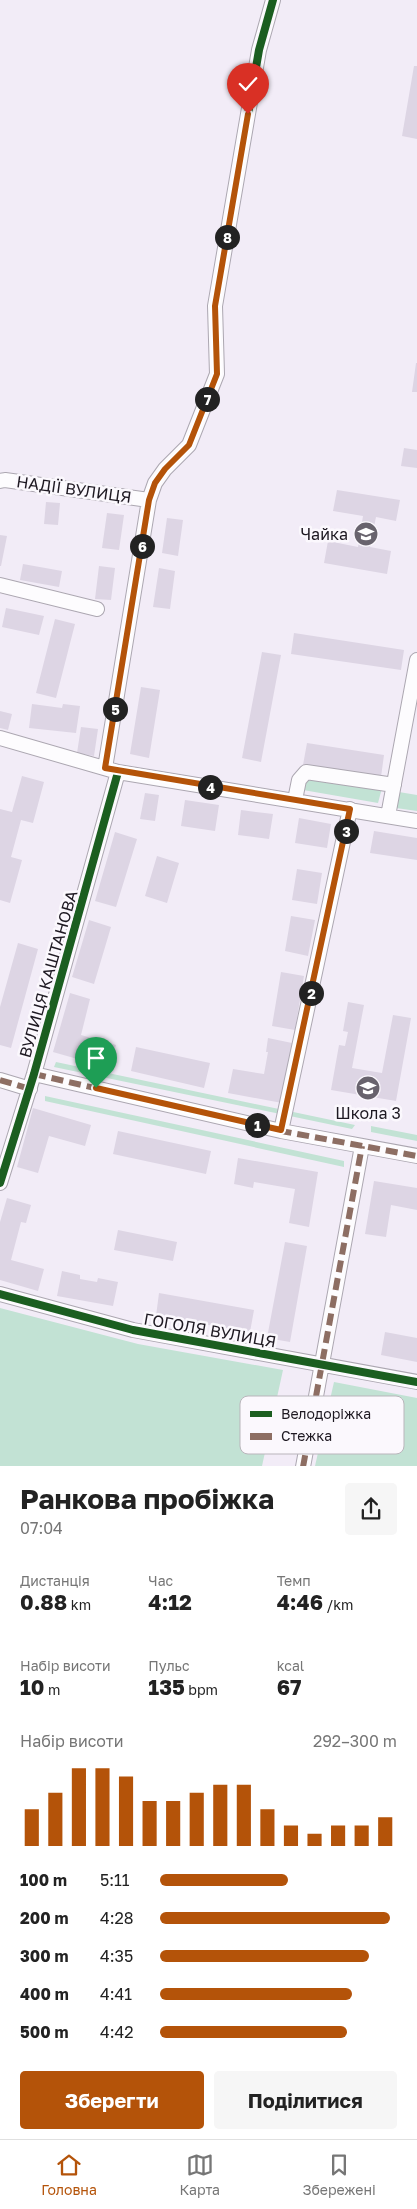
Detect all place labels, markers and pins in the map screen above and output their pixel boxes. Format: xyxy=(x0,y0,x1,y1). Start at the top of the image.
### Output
pin xyxy=(227,63,269,114)
pin: 8 xyxy=(214,224,240,250)
pin: 7 xyxy=(194,386,220,412)
school or university icon: Чайка xyxy=(353,521,379,547)
place label: Чайка xyxy=(300,524,348,544)
pin: 6 xyxy=(130,534,154,558)
pin: 5 xyxy=(102,696,128,722)
pin: 4 xyxy=(198,774,222,800)
pin: 3 xyxy=(334,818,358,844)
pin: 2 xyxy=(298,980,324,1006)
pin xyxy=(75,1037,117,1088)
school or university icon: Школа 3 xyxy=(355,1075,381,1101)
place label: Школа 3 xyxy=(335,1103,401,1123)
pin: 1 xyxy=(244,1112,270,1138)

